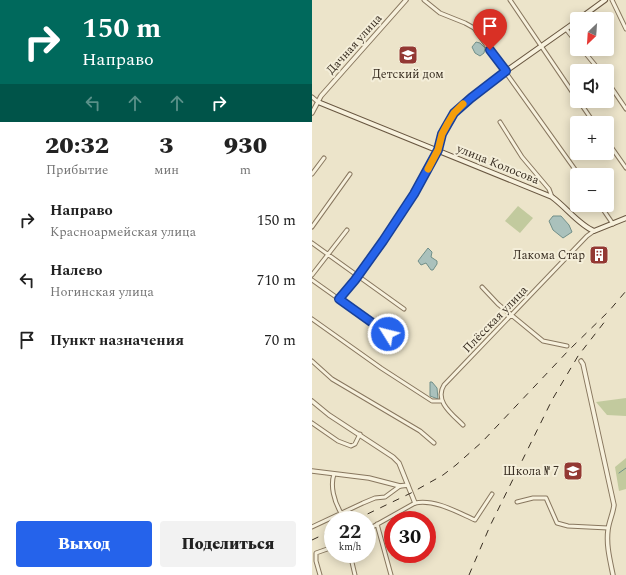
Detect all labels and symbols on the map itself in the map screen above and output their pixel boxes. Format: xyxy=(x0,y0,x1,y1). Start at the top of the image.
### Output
pin xyxy=(473,9,507,50)
street label: Дачная улица xyxy=(322,10,387,79)
north arrow xyxy=(570,12,614,56)
school or university icon: Детский дом xyxy=(397,44,419,66)
place label: Детский дом xyxy=(372,65,444,84)
street label: улица Колосова xyxy=(453,139,542,190)
building icon: Лакома Стар xyxy=(588,244,610,266)
place label: Лакома Стар xyxy=(513,246,585,265)
street label: Плёсская улица xyxy=(458,281,533,357)
position arrow xyxy=(367,313,409,355)
school or university icon: Школа № 7 xyxy=(562,460,584,482)
place label: Школа № 7 xyxy=(503,462,559,481)
speed limit sign: 30 xyxy=(384,511,436,563)

